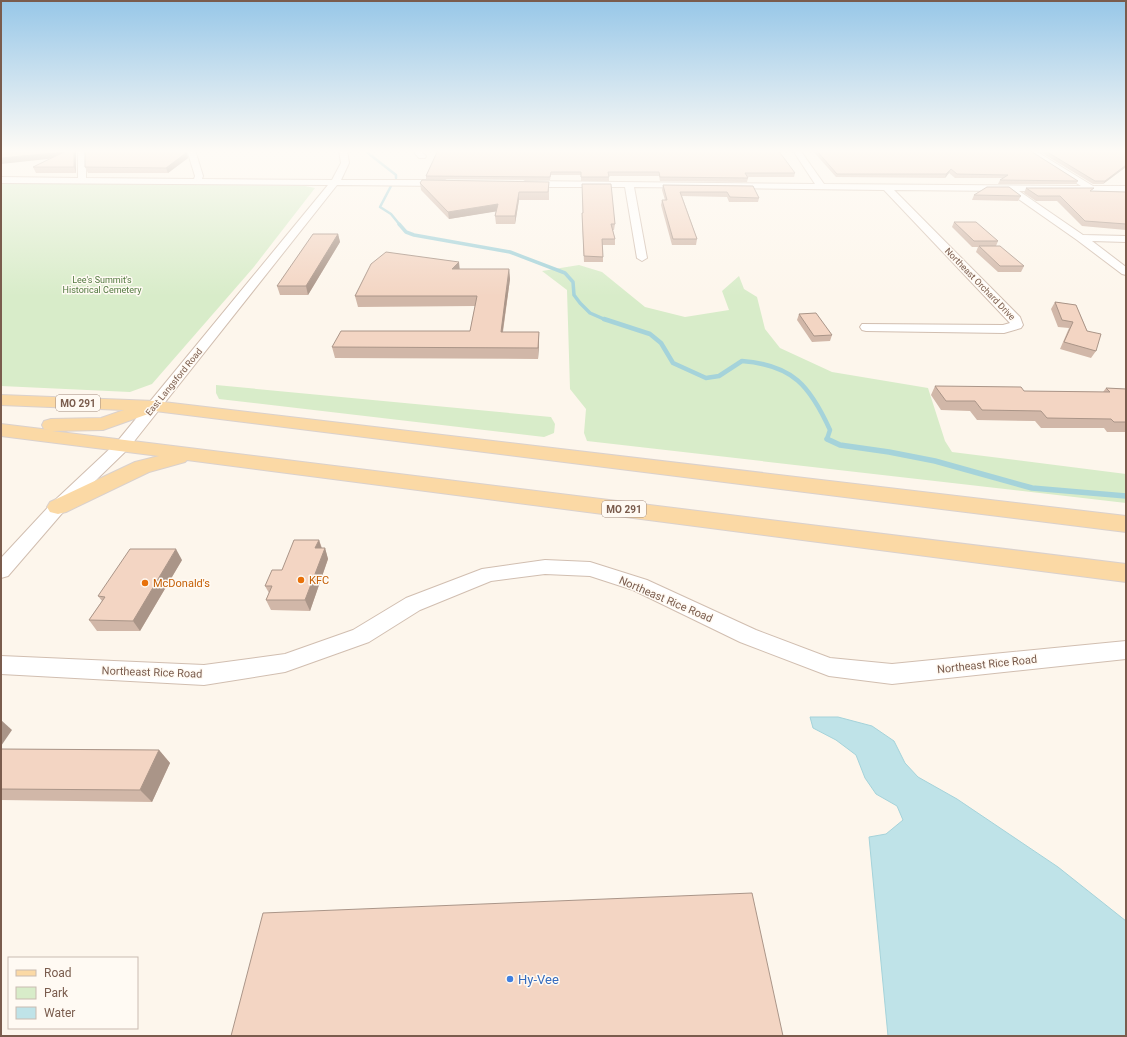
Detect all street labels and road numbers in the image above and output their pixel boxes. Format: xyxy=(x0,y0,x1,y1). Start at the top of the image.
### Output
street label: Northeast Orchard Drive xyxy=(943,246,1017,322)
street label: East Langsford Road xyxy=(144,346,204,418)
road number: MO 291 xyxy=(56,395,100,411)
road number: MO 291 xyxy=(602,501,646,517)
street label: Northeast Rice Road xyxy=(617,574,715,625)
street label: Northeast Rice Road xyxy=(936,653,1038,676)
street label: Northeast Rice Road xyxy=(101,664,202,681)

